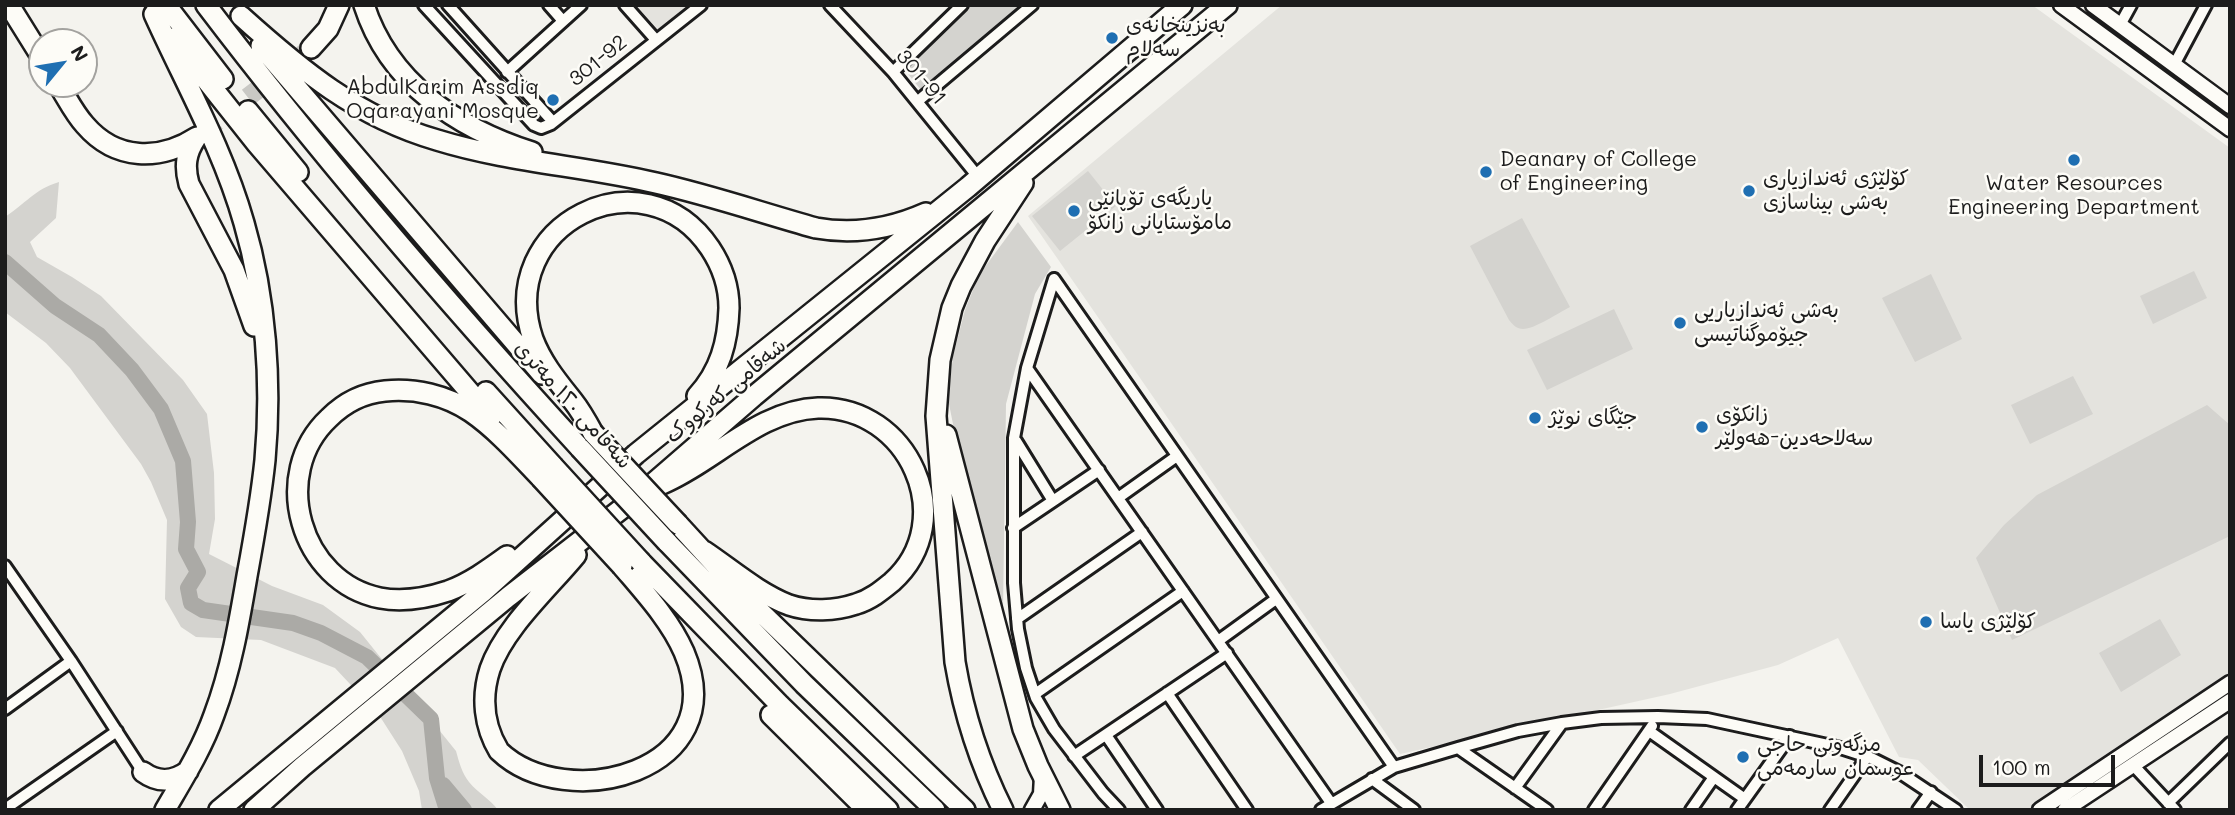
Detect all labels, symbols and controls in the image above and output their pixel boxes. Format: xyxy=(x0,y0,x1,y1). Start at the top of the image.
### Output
place label: بەنزینخانەی سەلام xyxy=(1126,13,1226,63)
north arrow xyxy=(28,28,98,98)
street label: 301-92 xyxy=(564,30,632,92)
marker: بەنزینخانەی سەلام xyxy=(1104,30,1120,46)
text: N xyxy=(65,41,94,66)
street label: 301-91 xyxy=(890,44,952,110)
place label: AbdulKarim Assdiq Oqarayani Mosque xyxy=(346,75,539,125)
marker: AbdulKarim Assdiq Oqarayani Mosque xyxy=(545,92,561,108)
place label: Deanary of College of Engineering xyxy=(1500,147,1697,197)
marker: Water Resources Engineering Department xyxy=(2066,152,2082,168)
marker: Deanary of College of Engineering xyxy=(1478,164,1494,180)
place label: کۆلێژی ئەندازیاری بەشی بیناسازی xyxy=(1763,166,1909,216)
place label: Water Resources Engineering Department xyxy=(1948,171,2200,221)
marker: کۆلێژی ئەندازیاری بەشی بیناسازی xyxy=(1741,183,1757,199)
place label: یاریگەی تۆپانێی مامۆستایانی زانکۆ xyxy=(1088,186,1232,236)
marker: یاریگەی تۆپانێی مامۆستایانی زانکۆ xyxy=(1066,203,1082,219)
place label: بەشی ئەندازیاریی جیۆموگناتیسی xyxy=(1694,298,1839,348)
marker: بەشی ئەندازیاریی جیۆموگناتیسی xyxy=(1672,315,1688,331)
street label: شەقامی کەرکووک xyxy=(661,333,791,449)
street label: شەقامی ١٢٠ مەتری xyxy=(509,336,637,474)
place label: زانکۆی سەلاحەدین-هەولێر xyxy=(1716,402,1873,452)
place label: جێگای نوێژ xyxy=(1549,405,1637,431)
marker: جێگای نوێژ xyxy=(1527,410,1543,426)
marker: زانکۆی سەلاحەدین-هەولێر xyxy=(1694,419,1710,435)
place label: کۆلێژی یاسا xyxy=(1940,609,2036,635)
marker: کۆلێژی یاسا xyxy=(1918,614,1934,630)
place label: مزگەوتی حاجی عوسمان سارمەمی xyxy=(1757,732,1915,782)
scale bar xyxy=(1983,742,2120,786)
marker: مزگەوتی حاجی عوسمان سارمەمی xyxy=(1735,749,1751,765)
text: 100 m xyxy=(1992,753,2051,780)

